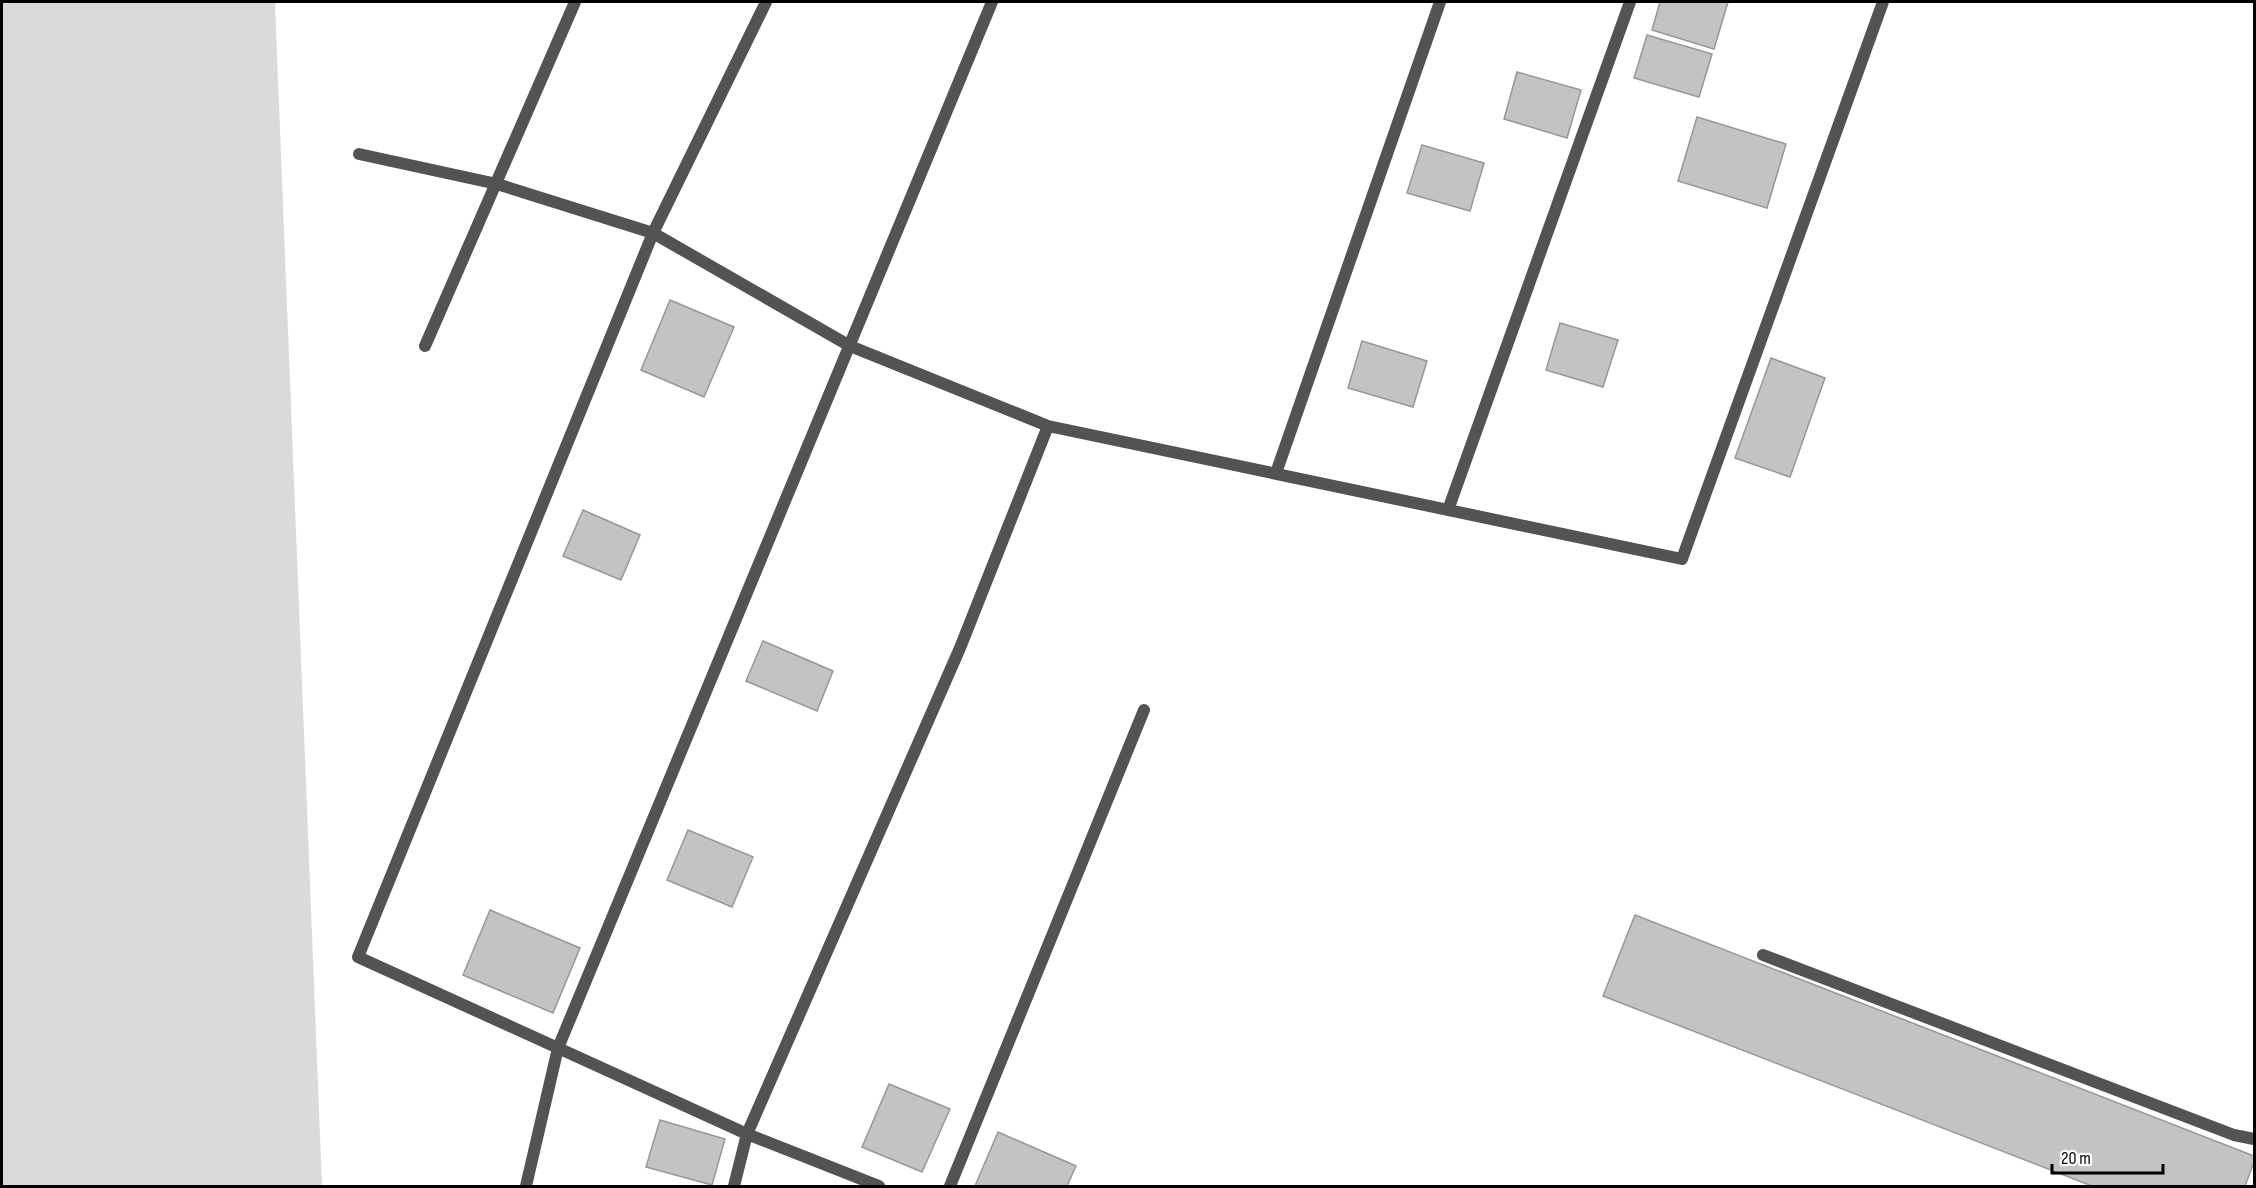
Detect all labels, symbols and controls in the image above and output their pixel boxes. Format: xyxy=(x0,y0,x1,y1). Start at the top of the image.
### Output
scale bar xyxy=(2052,1137,2163,1175)
text: 20 m xyxy=(2061,1148,2091,1169)

